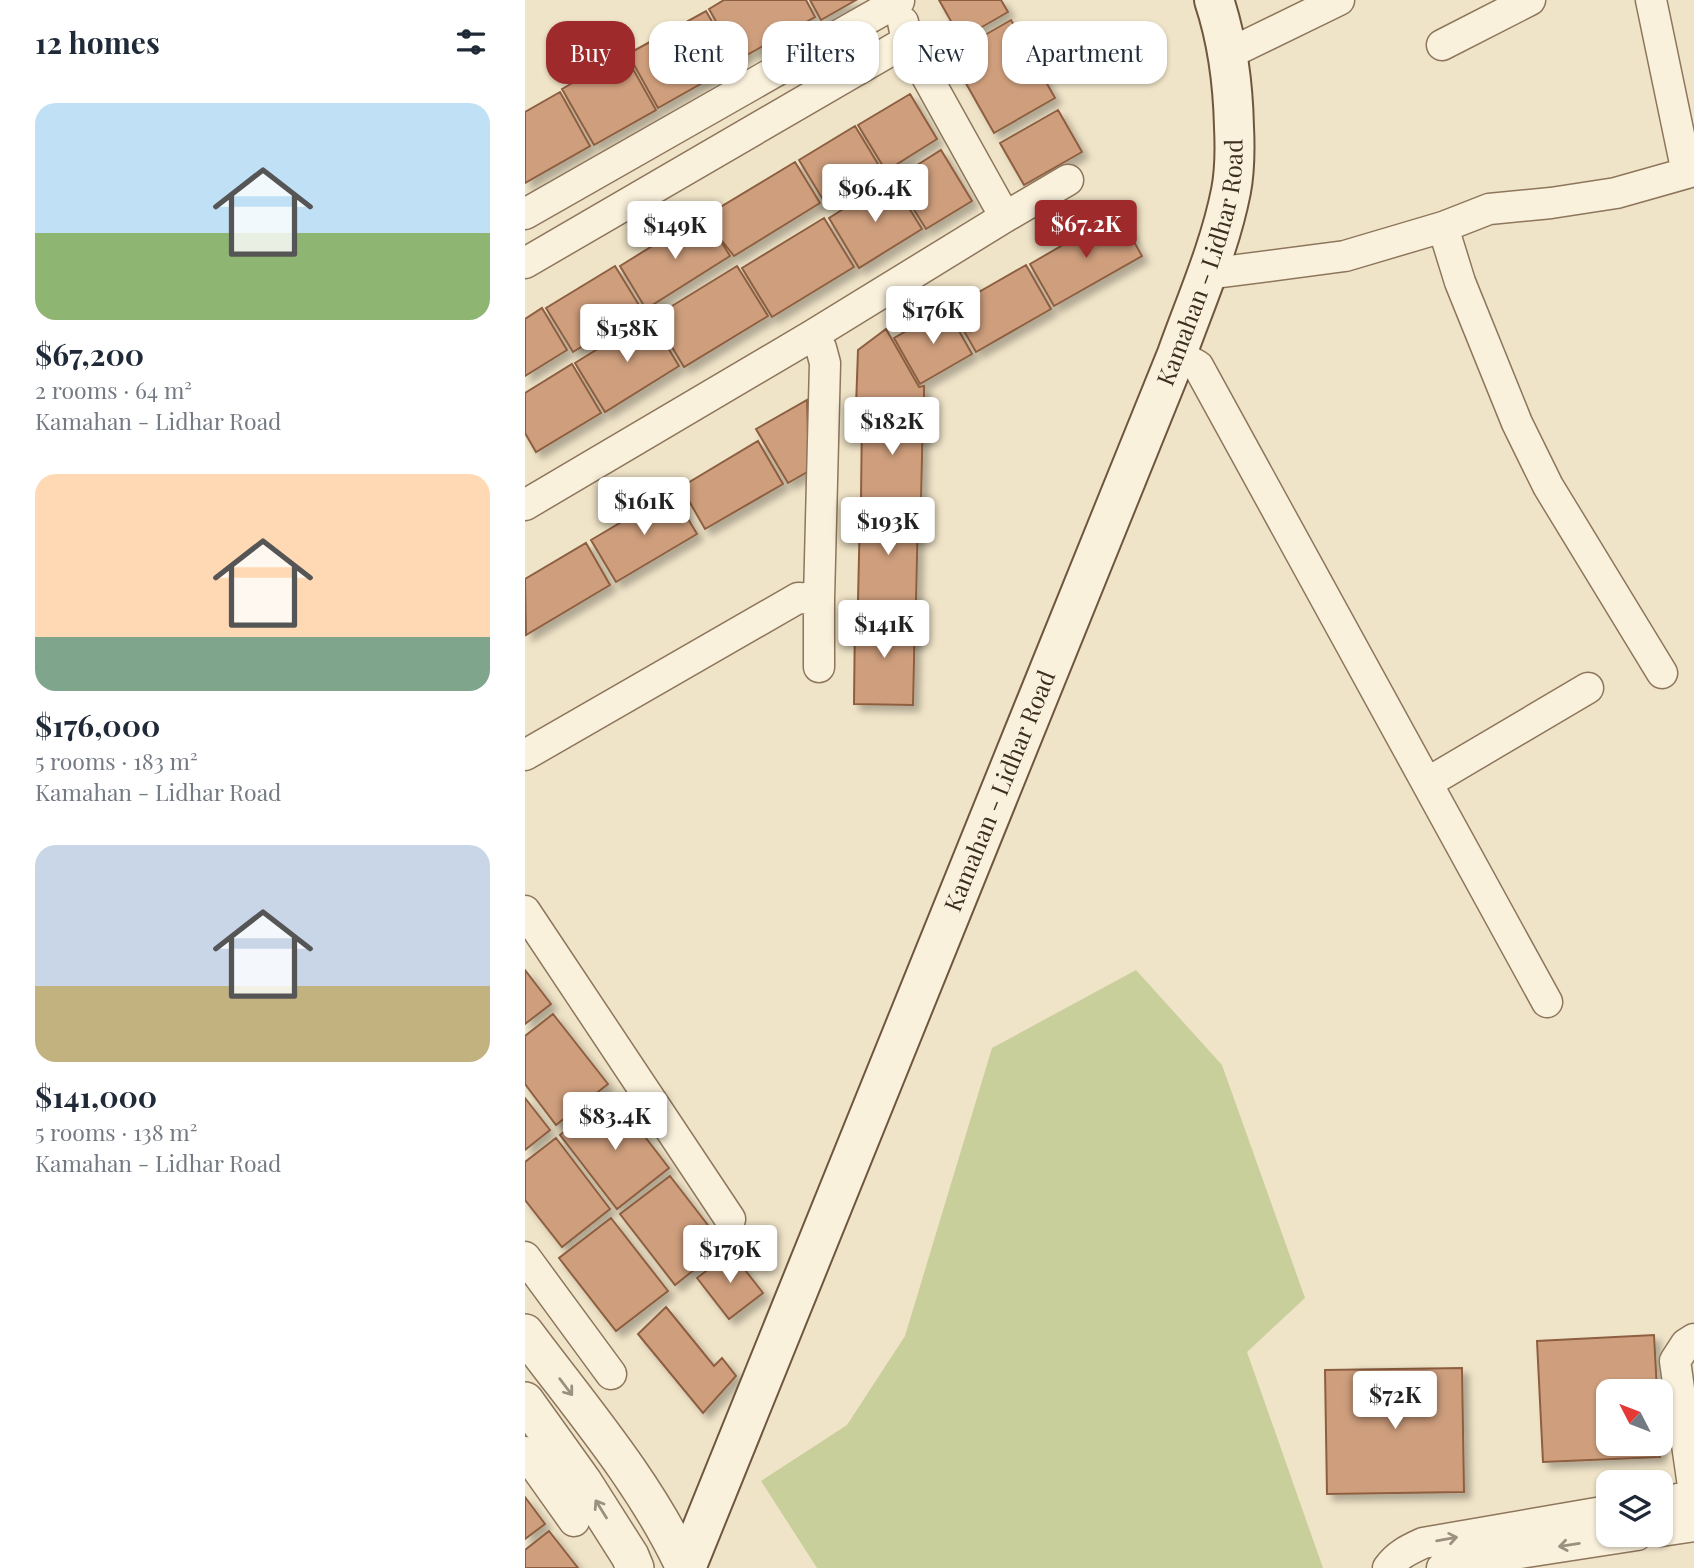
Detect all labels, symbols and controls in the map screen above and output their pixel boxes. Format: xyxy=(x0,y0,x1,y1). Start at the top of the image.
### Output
chip: Buy xyxy=(546,21,635,84)
chip: Rent xyxy=(649,21,748,84)
chip: Filters xyxy=(762,21,879,84)
chip: New xyxy=(893,21,988,84)
chip: Apartment xyxy=(1002,21,1167,84)
text: 12 homes xyxy=(35,22,160,62)
icon: filters xyxy=(452,23,490,61)
street label: Kamahan - Lidhar Road xyxy=(1148,139,1249,390)
icon: home xyxy=(200,149,326,275)
pin: $96.4K xyxy=(818,164,932,224)
text: $96.4K xyxy=(838,171,912,202)
pin: $67.2K xyxy=(1029,201,1143,260)
pin: $149K xyxy=(626,202,724,261)
text: $67.2K xyxy=(1051,207,1121,238)
text: $149K xyxy=(643,208,707,239)
pin: $176K xyxy=(884,286,982,346)
text: $176K xyxy=(902,293,964,324)
pin: $158K xyxy=(578,304,676,364)
text: $158K xyxy=(596,311,658,342)
text: $67,200 xyxy=(35,334,144,374)
text: 2 rooms · 64 m² xyxy=(35,374,192,405)
pin: $182K xyxy=(843,398,941,457)
text: $182K xyxy=(860,404,924,435)
text: Kamahan - Lidhar Road xyxy=(35,405,281,436)
pin: $161K xyxy=(595,477,693,537)
text: $161K xyxy=(614,484,674,515)
pin: $193K xyxy=(839,498,937,557)
text: $193K xyxy=(857,504,919,535)
icon: home xyxy=(200,520,326,646)
pin: $141K xyxy=(835,600,933,660)
text: $141K xyxy=(854,607,914,638)
street label: Kamahan - Lidhar Road xyxy=(935,665,1061,916)
text: $176,000 xyxy=(35,705,160,745)
text: 5 rooms · 183 m² xyxy=(35,745,198,776)
text: Kamahan - Lidhar Road xyxy=(35,776,281,807)
icon: home xyxy=(200,891,326,1017)
text: $141,000 xyxy=(35,1076,157,1116)
pin: $83.4K xyxy=(558,1092,672,1152)
text: $83.4K xyxy=(579,1099,651,1130)
text: 5 rooms · 138 m² xyxy=(35,1116,198,1147)
text: Kamahan - Lidhar Road xyxy=(35,1147,281,1178)
pin: $179K xyxy=(681,1226,779,1285)
text: $179K xyxy=(699,1232,761,1263)
pin: $72K xyxy=(1354,1372,1436,1431)
one-way arrow xyxy=(558,1378,573,1397)
text: $72K xyxy=(1369,1378,1421,1409)
north arrow xyxy=(1596,1379,1673,1456)
map controls xyxy=(1596,1379,1673,1547)
button: layers xyxy=(1596,1470,1673,1547)
one-way arrow xyxy=(593,1500,608,1519)
one-way arrow xyxy=(1435,1532,1458,1545)
one-way arrow xyxy=(1558,1539,1581,1552)

